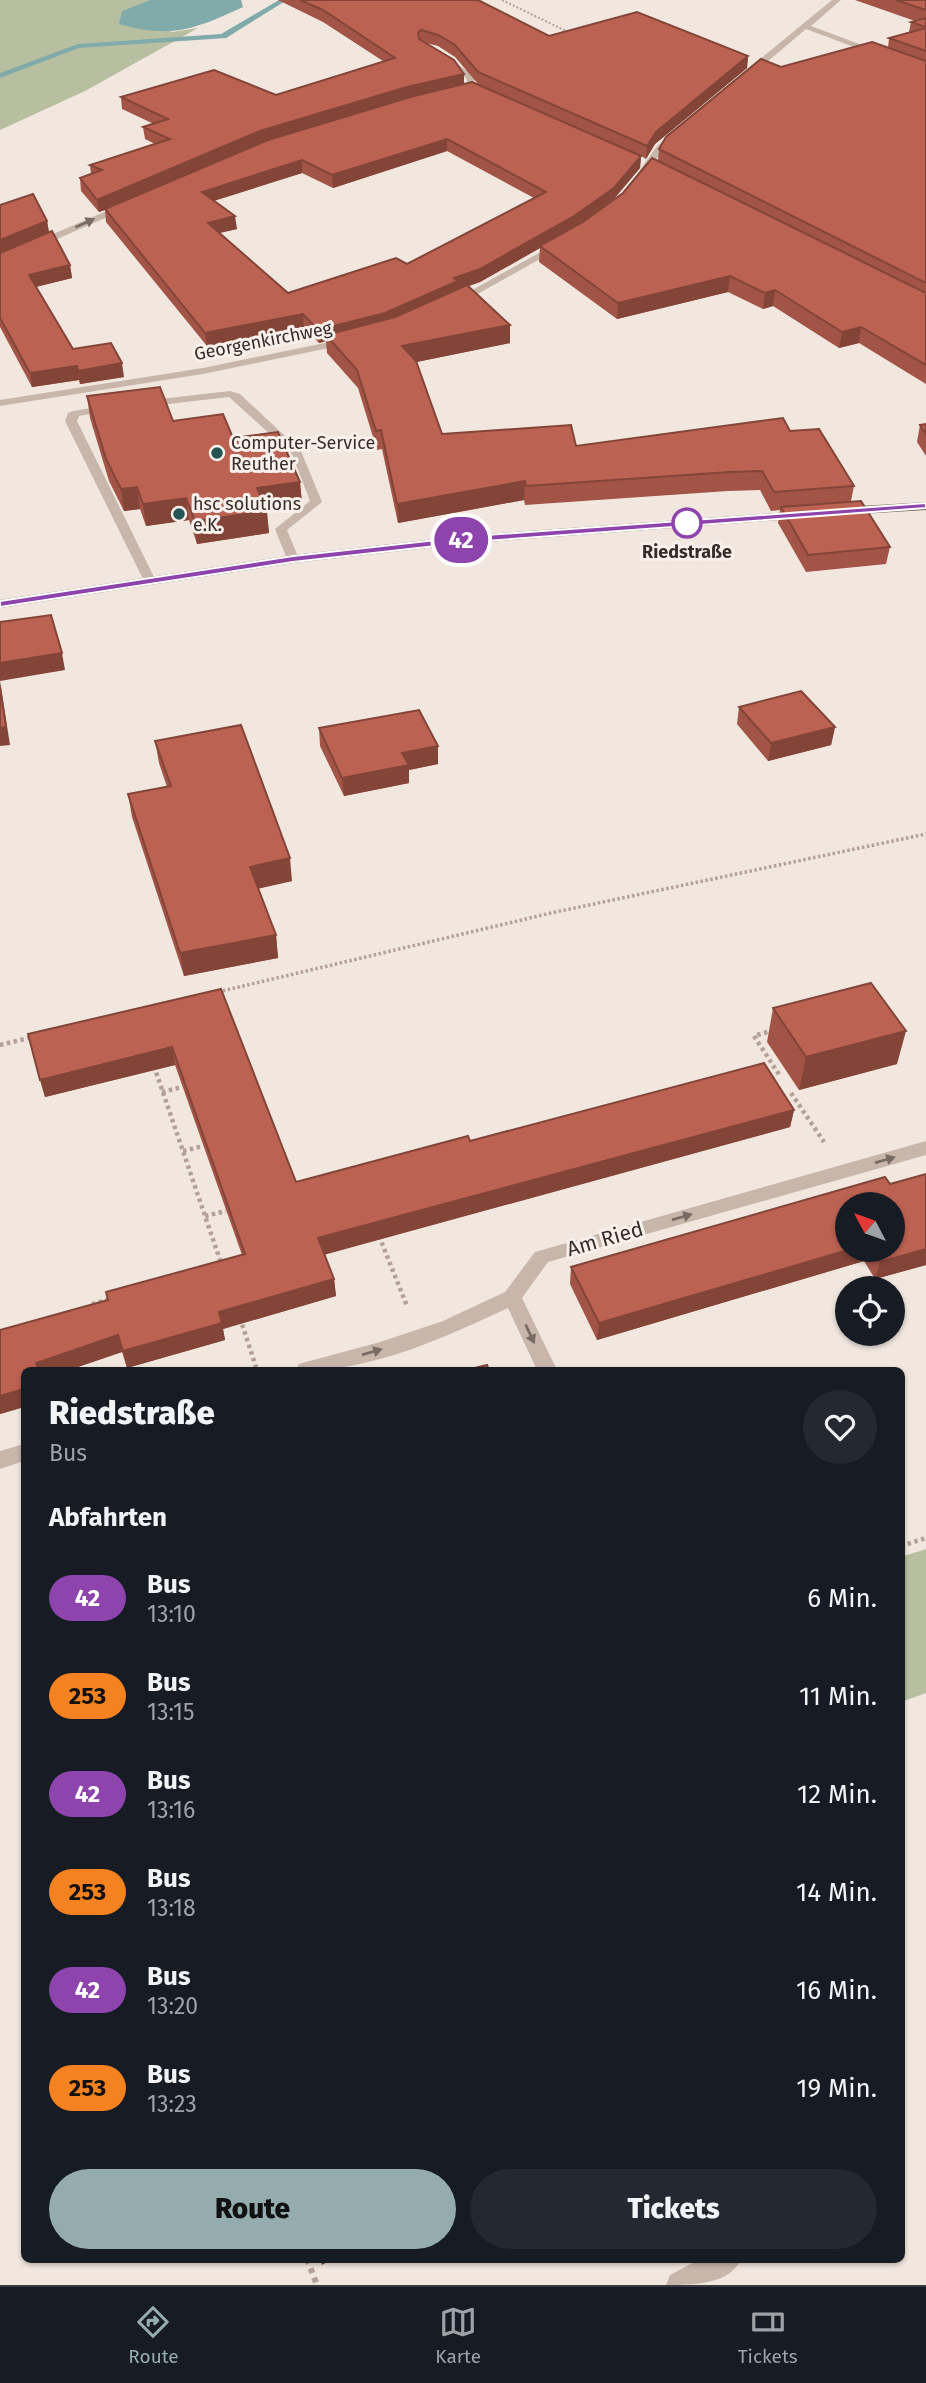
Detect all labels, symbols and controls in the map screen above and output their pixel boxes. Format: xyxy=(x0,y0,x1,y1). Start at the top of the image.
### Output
one-way arrow xyxy=(74,217,95,228)
street label: Georgenkirchweg xyxy=(192,317,334,365)
place label: Computer-Service Reuther xyxy=(231,432,375,475)
marker: Computer-Service Reuther xyxy=(209,445,225,461)
place label: hsc solutions e.K. xyxy=(193,493,301,536)
marker: hsc solutions e.K. xyxy=(171,506,187,522)
marker: Riedstraße xyxy=(672,508,702,538)
line badge: 42 xyxy=(430,517,492,563)
text: 42 xyxy=(448,526,474,554)
place label: Riedstraße xyxy=(642,541,732,563)
one-way arrow xyxy=(874,1154,895,1164)
north arrow xyxy=(835,1192,905,1262)
map controls xyxy=(835,1192,905,1346)
one-way arrow xyxy=(672,1212,693,1222)
street label: Am Ried xyxy=(564,1216,646,1262)
button: locate xyxy=(835,1276,905,1346)
one-way arrow xyxy=(524,1323,535,1344)
one-way arrow xyxy=(362,1347,383,1357)
button: heart xyxy=(803,1390,877,1464)
text: Riedstraße xyxy=(49,1393,215,1433)
text: Bus xyxy=(49,1439,87,1467)
text: Abfahrten xyxy=(49,1502,167,1533)
text: Bus xyxy=(147,1569,190,1600)
text: 6 Min. xyxy=(807,1583,877,1614)
text: 42 xyxy=(75,1584,100,1612)
text: 13:10 xyxy=(147,1600,196,1628)
text: Bus xyxy=(147,1667,190,1698)
text: 11 Min. xyxy=(799,1681,877,1712)
text: 253 xyxy=(69,1682,106,1710)
text: 13:15 xyxy=(147,1698,195,1726)
text: Bus xyxy=(147,1765,190,1796)
text: 12 Min. xyxy=(797,1779,877,1810)
text: 42 xyxy=(75,1780,100,1808)
text: 13:16 xyxy=(147,1796,195,1824)
text: Bus xyxy=(147,1863,190,1894)
text: 14 Min. xyxy=(796,1877,877,1908)
text: 253 xyxy=(69,1878,106,1906)
text: 13:18 xyxy=(147,1894,196,1922)
text: Bus xyxy=(147,1961,190,1992)
text: 16 Min. xyxy=(796,1975,877,2006)
text: 42 xyxy=(75,1976,100,2004)
text: 13:20 xyxy=(147,1992,198,2020)
text: Bus xyxy=(147,2059,190,2090)
text: 19 Min. xyxy=(796,2073,877,2104)
text: 253 xyxy=(69,2074,106,2102)
text: 13:23 xyxy=(147,2090,197,2118)
button: Route xyxy=(49,2169,456,2249)
button: Tickets xyxy=(470,2169,877,2249)
tab: Route xyxy=(128,2303,179,2368)
tab: Karte xyxy=(435,2303,481,2368)
tab: Tickets xyxy=(738,2303,798,2368)

